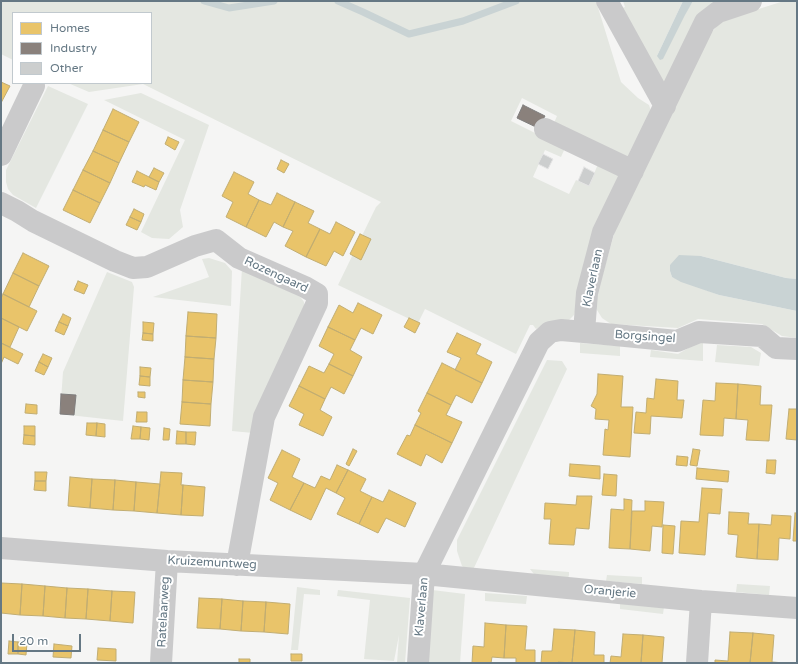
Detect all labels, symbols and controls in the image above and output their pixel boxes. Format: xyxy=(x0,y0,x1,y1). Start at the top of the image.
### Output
legend xyxy=(12,12,152,84)
text: Homes xyxy=(50,21,90,35)
text: Industry xyxy=(50,41,97,55)
text: Other xyxy=(50,61,83,75)
street label: Klaverlaan xyxy=(580,248,606,308)
street label: Rozengaard xyxy=(242,254,310,296)
street label: Borgsingel xyxy=(614,328,676,346)
street label: Kruizemuntweg xyxy=(167,553,257,573)
street label: Ratelaarweg xyxy=(155,576,173,648)
street label: Klaverlaan xyxy=(412,577,432,637)
street label: Oranjerie xyxy=(583,583,637,601)
scale bar xyxy=(14,626,83,652)
text: 20 m xyxy=(19,634,48,648)

